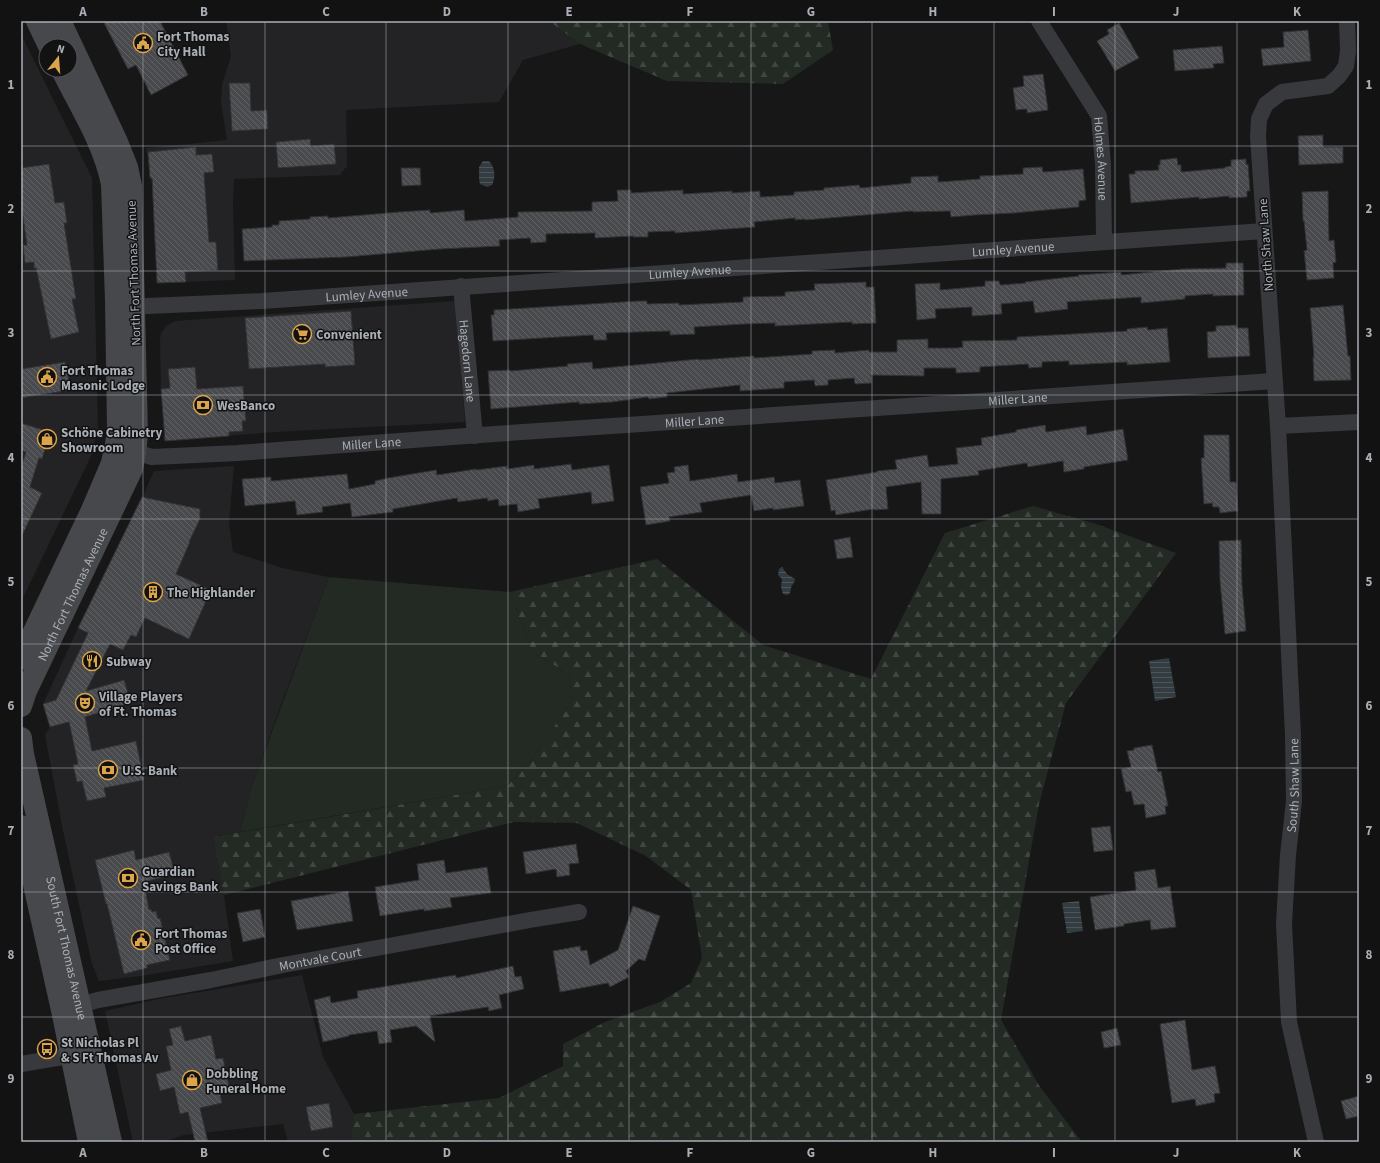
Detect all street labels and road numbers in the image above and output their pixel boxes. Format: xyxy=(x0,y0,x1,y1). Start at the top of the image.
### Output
street label: Holmes Avenue xyxy=(1089,116,1111,201)
street label: North Shaw Lane xyxy=(1254,198,1278,292)
street label: North Fort Thomas Avenue xyxy=(122,200,146,346)
street label: Lumley Avenue xyxy=(971,238,1055,261)
street label: Lumley Avenue xyxy=(648,260,732,284)
street label: Lumley Avenue xyxy=(325,283,409,307)
street label: Hagedorn Lane xyxy=(454,319,480,403)
street label: Miller Lane xyxy=(988,388,1048,410)
street label: Miller Lane xyxy=(664,410,725,432)
street label: Miller Lane xyxy=(341,433,402,455)
street label: North Fort Thomas Avenue xyxy=(34,525,113,664)
street label: South Shaw Lane xyxy=(1283,738,1304,834)
street label: South Fort Thomas Avenue xyxy=(41,875,91,1022)
street label: Montvale Court xyxy=(278,943,363,976)

